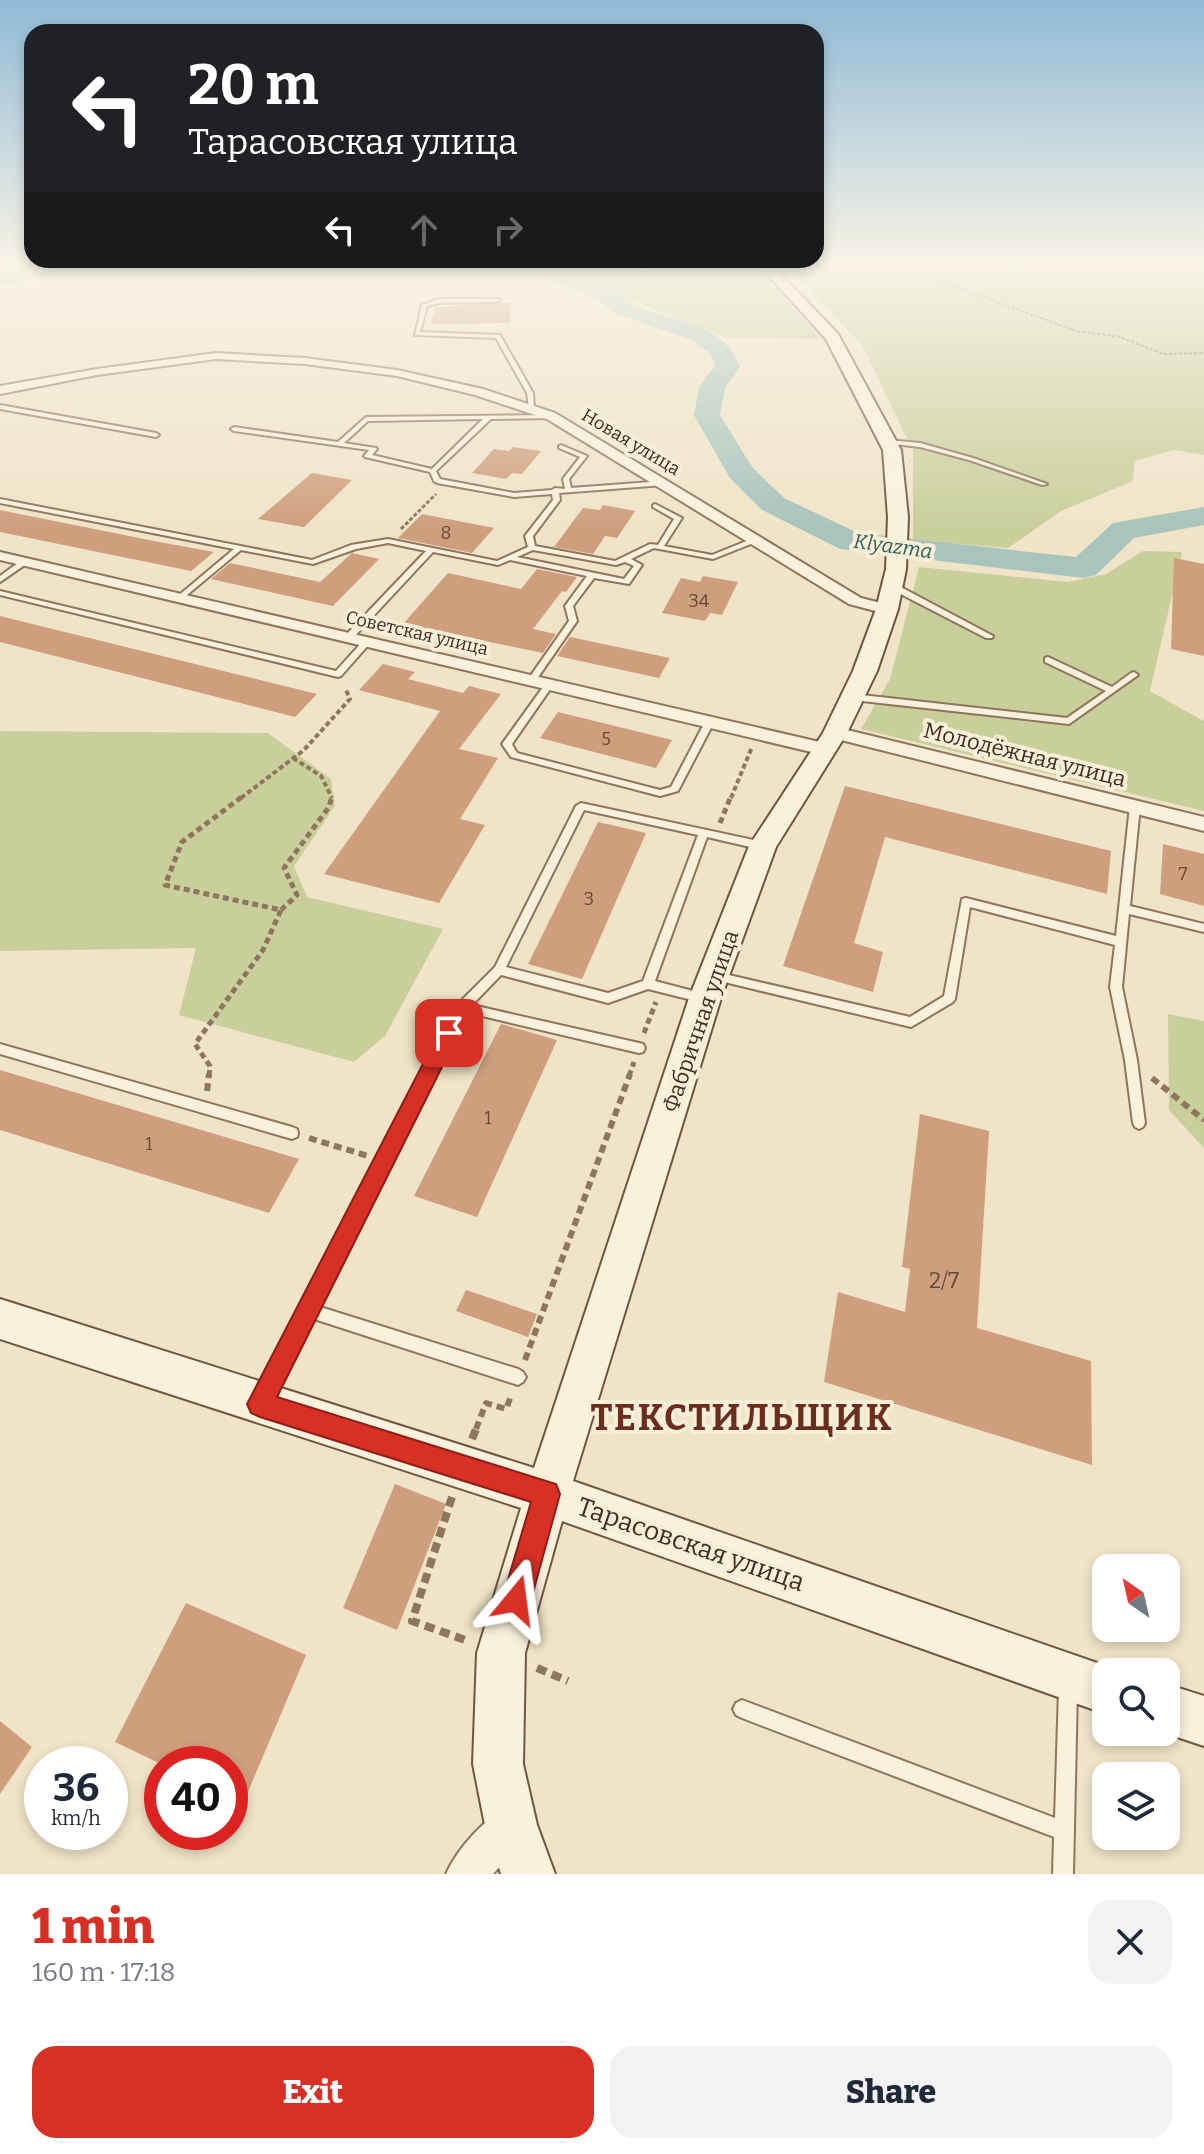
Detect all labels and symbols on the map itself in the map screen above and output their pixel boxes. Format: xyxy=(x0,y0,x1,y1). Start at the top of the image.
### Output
street label: Новая улица xyxy=(578,404,684,480)
house number: 8 xyxy=(441,522,451,544)
water label: Klyazma xyxy=(852,529,934,563)
house number: 34 xyxy=(689,590,710,612)
street label: Советская улица xyxy=(344,606,491,660)
street label: Молодёжная улица xyxy=(921,716,1129,793)
house number: 5 xyxy=(601,728,611,750)
house number: 7 xyxy=(1178,863,1188,885)
house number: 3 xyxy=(584,888,594,910)
street label: Фабричная улица xyxy=(657,927,744,1116)
pin xyxy=(415,999,483,1067)
house number: 1 xyxy=(484,1107,492,1129)
house number: 1 xyxy=(145,1133,153,1155)
house number: 2/7 xyxy=(929,1267,959,1294)
district label: ТЕКСТИЛЬЩИК xyxy=(591,1396,893,1440)
street label: Тарасовская улица xyxy=(573,1491,809,1598)
north arrow xyxy=(1092,1554,1180,1642)
position arrow xyxy=(474,1558,558,1642)
speed limit sign: 40 xyxy=(144,1746,248,1850)

